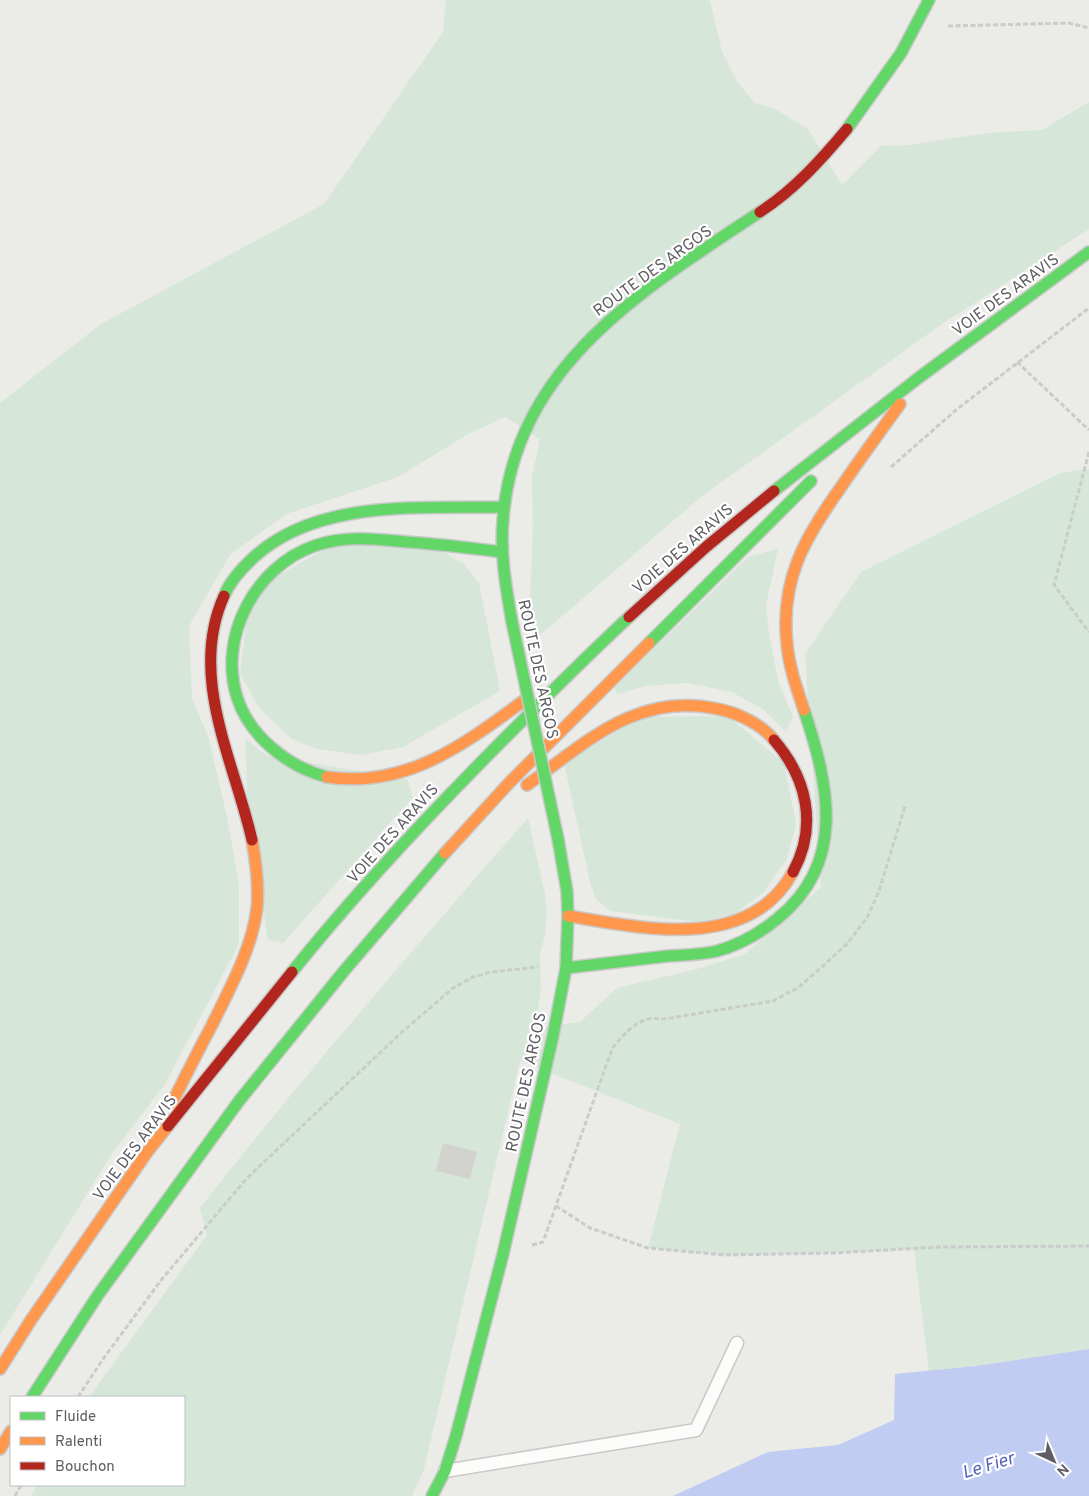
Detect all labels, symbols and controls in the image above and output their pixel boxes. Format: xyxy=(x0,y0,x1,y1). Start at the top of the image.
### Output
street label: ROUTE DES ARGOS xyxy=(590,222,717,322)
street label: VOIE DES ARAVIS xyxy=(949,250,1064,341)
street label: VOIE DES ARAVIS xyxy=(629,500,738,599)
street label: ROUTE DES ARGOS xyxy=(512,598,562,741)
street label: VOIE DES ARAVIS xyxy=(343,780,443,888)
street label: ROUTE DES ARGOS xyxy=(502,1011,552,1154)
street label: VOIE DES ARAVIS xyxy=(89,1091,182,1205)
legend xyxy=(10,1396,185,1486)
text: Fluide xyxy=(55,1408,96,1427)
text: Ralenti xyxy=(55,1433,102,1452)
north arrow xyxy=(1029,1436,1079,1486)
water label: Le Fier xyxy=(960,1447,1019,1485)
text: Bouchon xyxy=(55,1458,115,1477)
text: N xyxy=(1052,1460,1072,1479)

